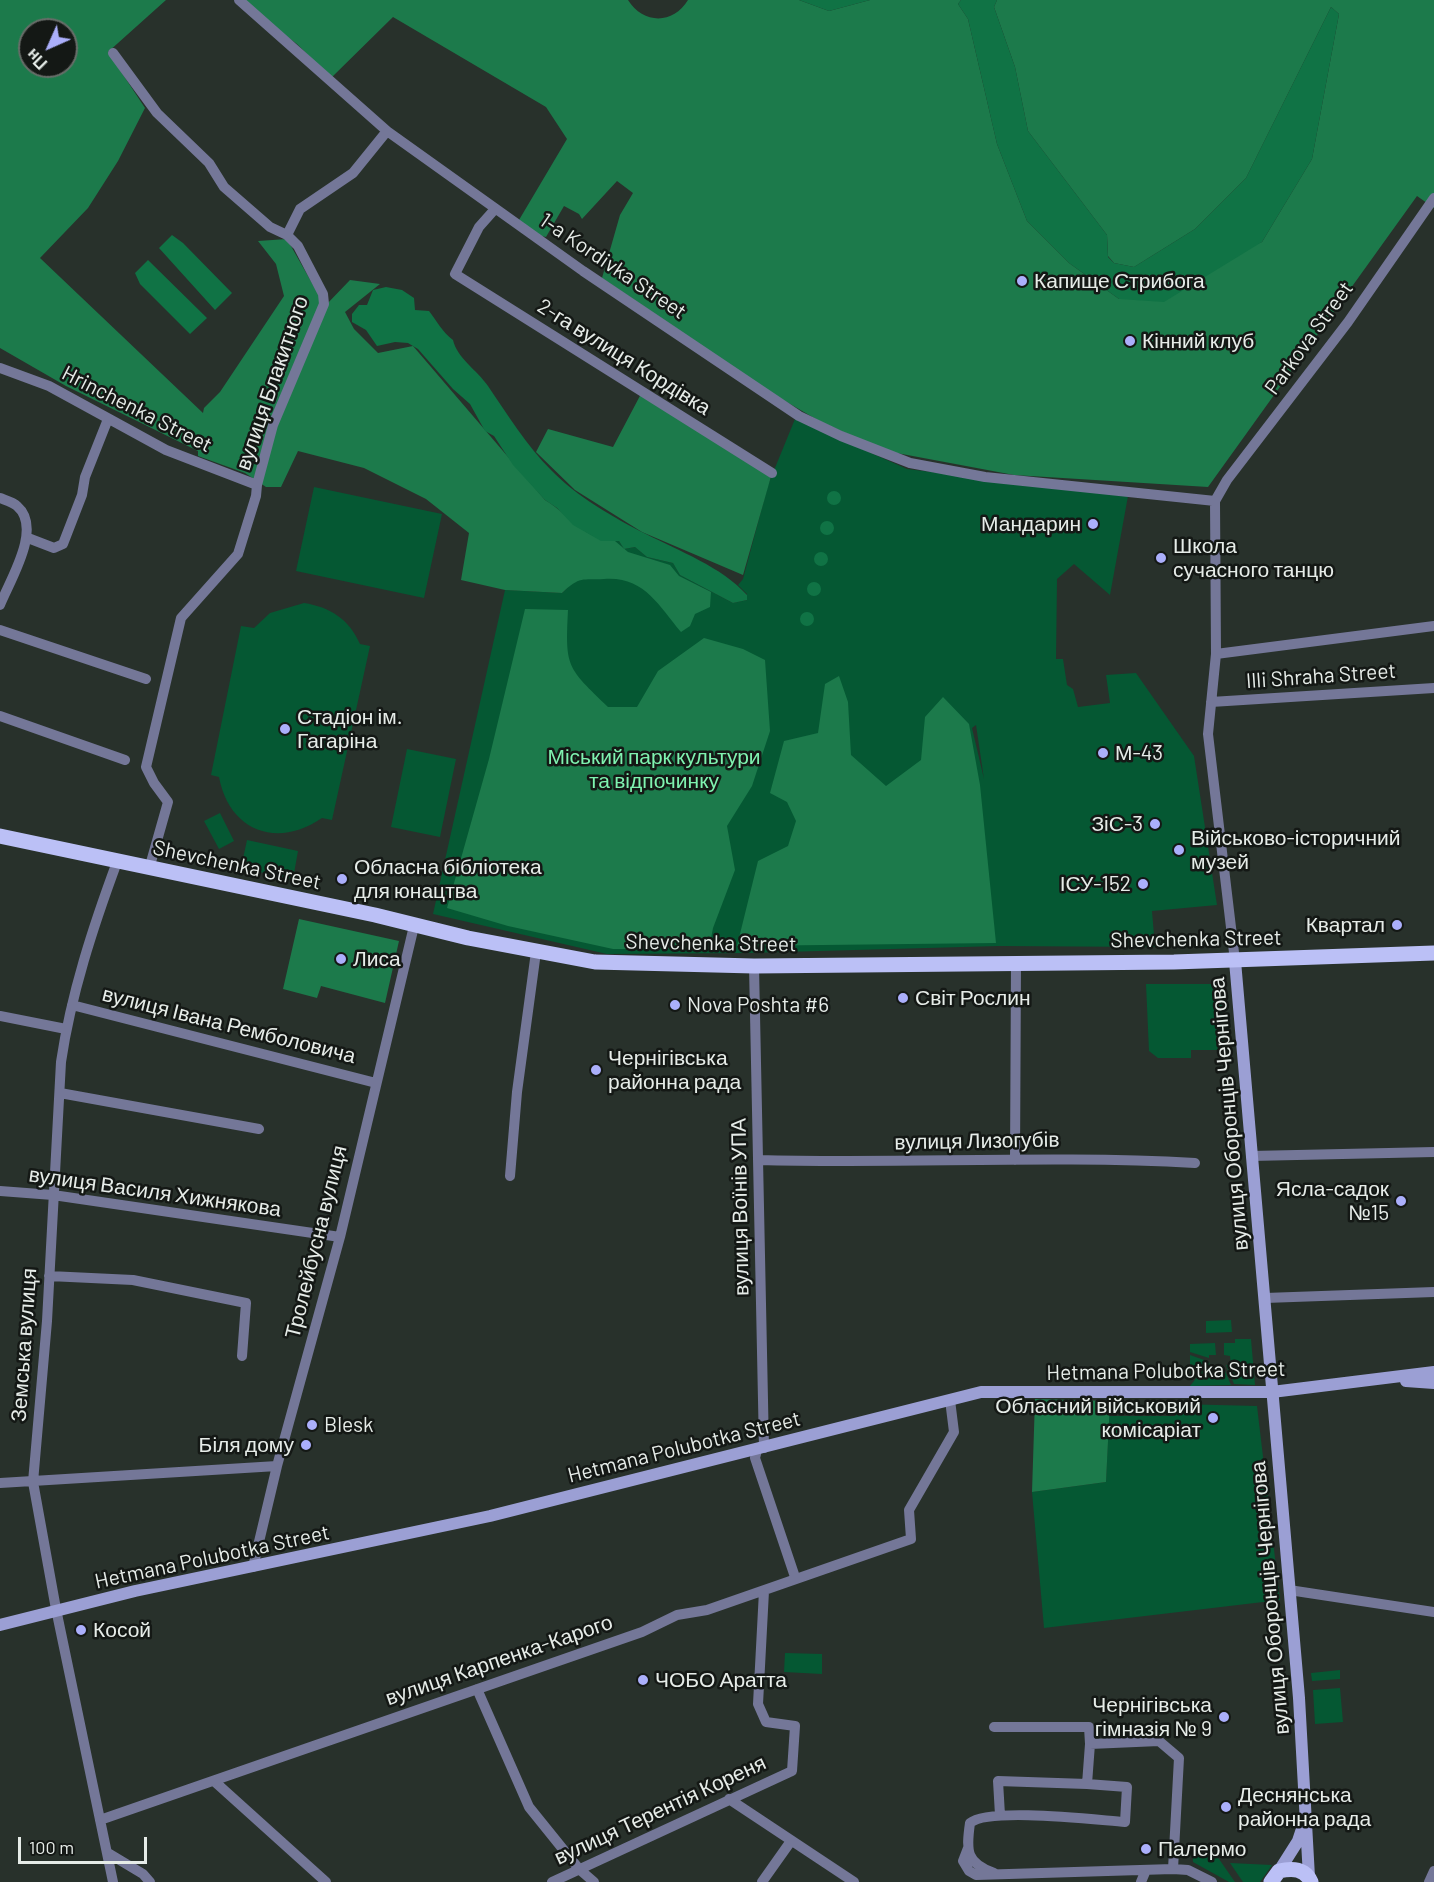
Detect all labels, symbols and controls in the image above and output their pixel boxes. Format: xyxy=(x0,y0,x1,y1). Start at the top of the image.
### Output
north arrow xyxy=(18,18,78,78)
text: Пн xyxy=(22,45,51,74)
street label: 1-a Kordivka Street xyxy=(535,208,691,324)
place label: Капище Стрибога xyxy=(1034,268,1205,294)
marker: Капище Стрибога xyxy=(1015,274,1029,288)
street label: Parkova Street xyxy=(1259,276,1359,400)
street label: вулиця Блакитного xyxy=(230,293,314,473)
street label: 2-га вулиця Кордівка xyxy=(533,293,715,421)
place label: Кінний клуб xyxy=(1142,328,1254,354)
marker: Кінний клуб xyxy=(1123,334,1137,348)
street label: Hrinchenka Street xyxy=(58,360,216,458)
place label: Мандарин xyxy=(981,511,1081,537)
marker: Мандарин xyxy=(1086,517,1100,531)
place label: Школа сучасного танцю xyxy=(1173,533,1334,583)
marker: Школа сучасного танцю xyxy=(1154,551,1168,565)
street label: Illi Shraha Street xyxy=(1245,658,1397,694)
place label: Стадіон ім. Гагаріна xyxy=(297,704,403,754)
marker: Стадіон ім. Гагаріна xyxy=(278,722,292,736)
place label: М-43 xyxy=(1115,740,1163,766)
park label: Міський парк культури та відпочинку xyxy=(547,744,761,794)
marker: М-43 xyxy=(1096,746,1110,760)
place label: ЗіС-3 xyxy=(1091,811,1143,837)
marker: ЗіС-3 xyxy=(1148,817,1162,831)
place label: Військово-історичний музей xyxy=(1191,825,1400,875)
street label: Shevchenka Street xyxy=(151,835,323,895)
marker: Військово-історичний музей xyxy=(1172,843,1186,857)
place label: Обласна бібліотека для юнацтва xyxy=(354,854,542,904)
place label: ІСУ-152 xyxy=(1060,871,1131,897)
marker: Обласна бібліотека для юнацтва xyxy=(335,872,349,886)
marker: ІСУ-152 xyxy=(1136,877,1150,891)
place label: Квартал xyxy=(1306,912,1385,938)
marker: Квартал xyxy=(1390,918,1404,932)
street label: Shevchenka Street xyxy=(1110,925,1282,953)
street label: Shevchenka Street xyxy=(625,929,797,957)
place label: Лиса xyxy=(353,946,401,972)
marker: Лиса xyxy=(334,952,348,966)
street label: вулиця Оборонців Чернігова xyxy=(1204,976,1254,1252)
street label: вулиця Івана Ремболовича xyxy=(100,981,358,1069)
place label: Світ Рослин xyxy=(915,985,1031,1011)
marker: Світ Рослин xyxy=(896,991,910,1005)
place label: Nova Poshta #6 xyxy=(687,992,829,1018)
marker: Nova Poshta #6 xyxy=(668,998,682,1012)
place label: Чернігівська районна рада xyxy=(608,1045,741,1095)
marker: Чернігівська районна рада xyxy=(589,1063,603,1077)
street label: вулиця Воїнів УПА xyxy=(726,1118,754,1296)
street label: вулиця Лизогубів xyxy=(894,1127,1060,1155)
street label: Тролейбусна вулиця xyxy=(280,1143,352,1341)
street label: вулиця Василя Хижнякова xyxy=(27,1162,283,1222)
place label: Ясла-садок №15 xyxy=(1276,1176,1389,1226)
marker: Ясла-садок №15 xyxy=(1394,1194,1408,1208)
street label: Земська вулиця xyxy=(6,1267,42,1423)
street label: Hetmana Polubotka Street xyxy=(1046,1356,1286,1386)
place label: Обласний військовий комісаріат xyxy=(995,1393,1201,1443)
street label: Hetmana Polubotka Street xyxy=(565,1406,803,1488)
marker: Обласний військовий комісаріат xyxy=(1206,1411,1220,1425)
place label: Blesk xyxy=(324,1412,374,1438)
marker: Blesk xyxy=(305,1418,319,1432)
place label: Біля дому xyxy=(199,1432,294,1458)
marker: Біля дому xyxy=(299,1438,313,1452)
street label: вулиця Оборонців Чернігова xyxy=(1245,1460,1295,1736)
street label: Hetmana Polubotka Street xyxy=(92,1520,332,1594)
street label: вулиця Карпенка-Карого xyxy=(382,1609,616,1711)
place label: Косой xyxy=(93,1617,151,1643)
marker: Косой xyxy=(74,1623,88,1637)
place label: ЧОБО Аратта xyxy=(655,1667,787,1693)
marker: ЧОБО Аратта xyxy=(636,1673,650,1687)
place label: Чернігівська гімназія № 9 xyxy=(1092,1692,1212,1742)
marker: Чернігівська гімназія № 9 xyxy=(1217,1710,1231,1724)
street label: вулиця Терентія Кореня xyxy=(550,1750,770,1870)
place label: Деснянська районна рада xyxy=(1238,1782,1371,1832)
marker: Деснянська районна рада xyxy=(1219,1800,1233,1814)
scale bar xyxy=(21,1825,150,1863)
text: 100 m xyxy=(29,1836,74,1858)
place label: Палермо xyxy=(1158,1836,1247,1862)
marker: Палермо xyxy=(1139,1842,1153,1856)

